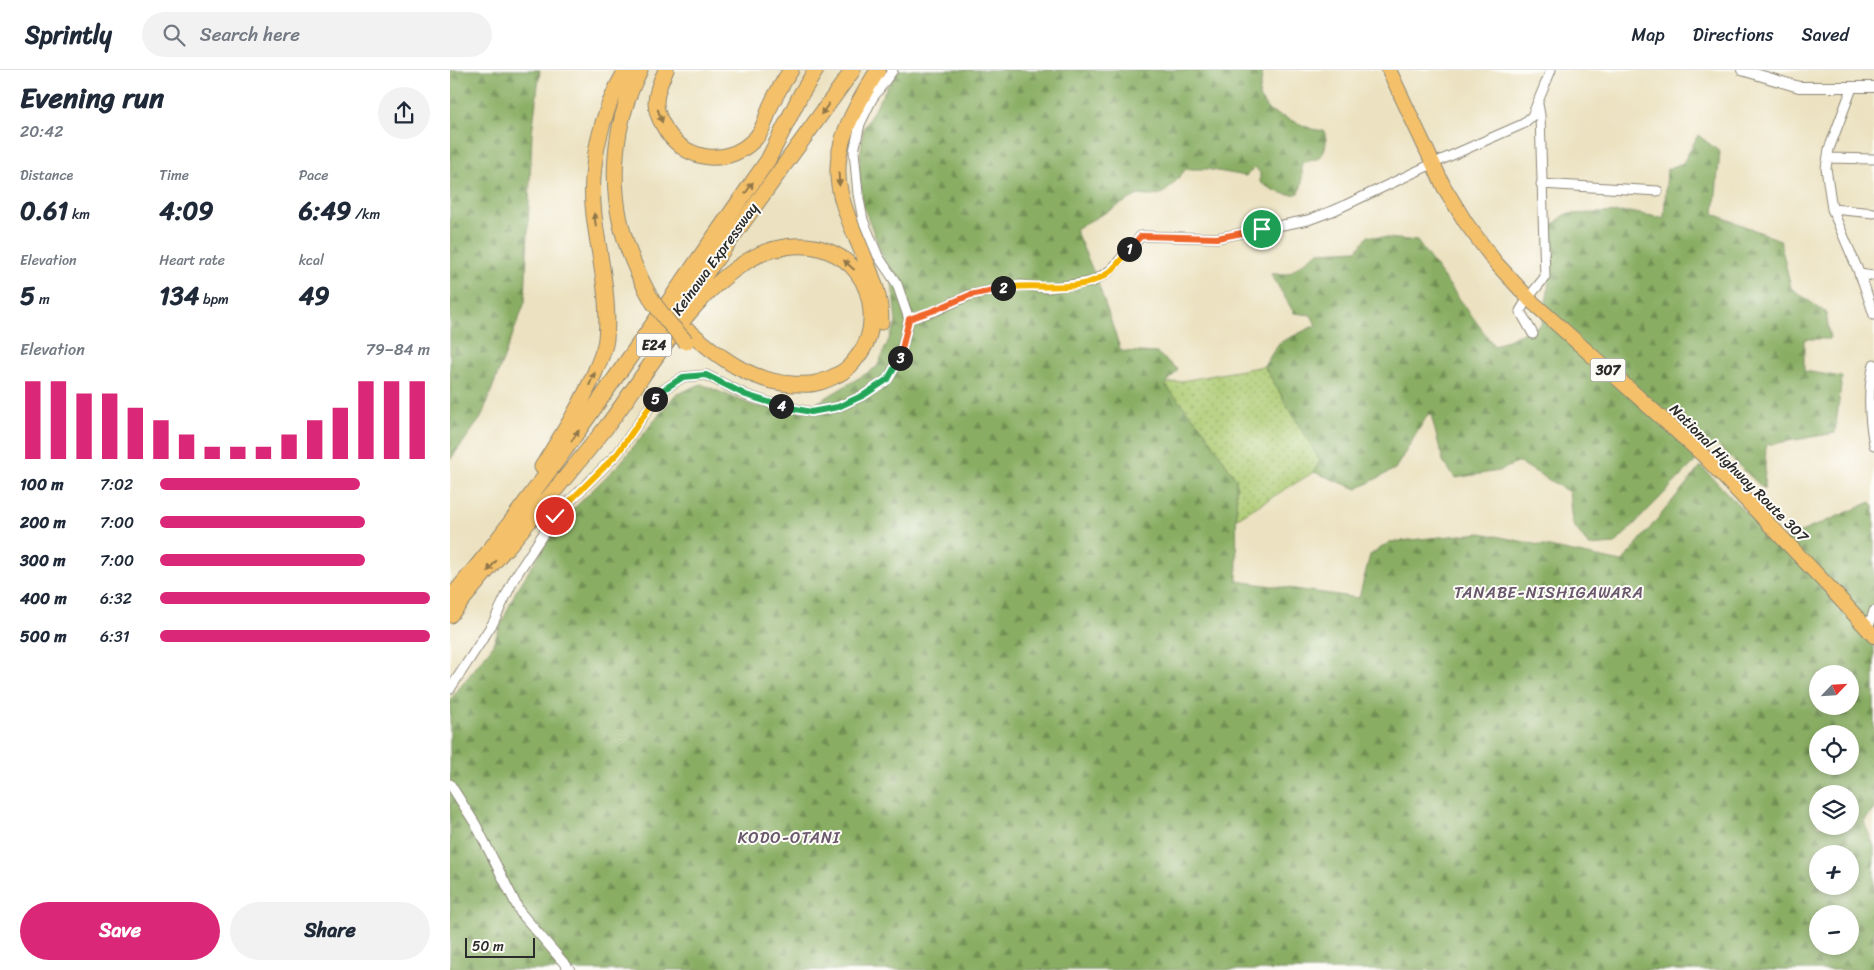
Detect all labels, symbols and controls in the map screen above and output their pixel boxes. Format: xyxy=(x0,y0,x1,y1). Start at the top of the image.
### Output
search box xyxy=(142,12,492,57)
text: Sprintly xyxy=(25,14,112,56)
text: Search here xyxy=(200,18,300,51)
text: Map xyxy=(1632,19,1665,51)
text: Directions xyxy=(1693,19,1774,51)
text: Saved xyxy=(1802,19,1849,51)
icon: search xyxy=(160,21,188,49)
text: Evening run xyxy=(20,73,164,122)
button: share xyxy=(378,87,430,139)
one-way arrow xyxy=(819,102,830,115)
one-way arrow xyxy=(656,109,664,124)
text: 20:42 xyxy=(20,117,63,146)
text: Distance xyxy=(20,163,73,188)
text: Time xyxy=(159,163,189,188)
text: Pace xyxy=(299,163,328,188)
one-way arrow xyxy=(835,172,843,188)
one-way arrow xyxy=(744,181,754,195)
text: 0.61 xyxy=(20,188,68,233)
text: 4:09 xyxy=(159,188,214,233)
text: 6:49 xyxy=(299,188,351,233)
street label: Keinawa Expressway xyxy=(665,197,765,321)
text: km xyxy=(68,202,90,227)
text: /km xyxy=(351,202,380,227)
pin xyxy=(1241,208,1283,250)
one-way arrow xyxy=(590,211,598,227)
icon: arrive xyxy=(1248,215,1276,243)
pin: 1 xyxy=(1116,236,1142,262)
text: 1 xyxy=(1126,237,1133,262)
text: Elevation xyxy=(20,248,77,273)
text: Heart rate xyxy=(159,248,225,273)
text: kcal xyxy=(299,248,324,273)
one-way arrow xyxy=(843,259,855,271)
text: 5 xyxy=(20,273,35,318)
text: 134 xyxy=(159,273,199,318)
text: 49 xyxy=(299,273,330,318)
pin: 2 xyxy=(990,276,1016,300)
text: 2 xyxy=(999,276,1008,301)
text: m xyxy=(35,287,50,312)
text: bpm xyxy=(199,287,229,312)
road number: E24 xyxy=(636,334,672,356)
text: Elevation xyxy=(20,335,85,364)
text: 79–84 m xyxy=(366,335,430,364)
pin: 3 xyxy=(888,346,912,370)
text: 3 xyxy=(897,346,904,371)
road number: 307 xyxy=(1590,358,1626,382)
one-way arrow xyxy=(589,372,597,386)
pin: 5 xyxy=(642,386,668,412)
text: 5 xyxy=(651,387,660,412)
pin: 4 xyxy=(768,394,794,418)
text: 4 xyxy=(777,394,786,419)
street label: National Highway Route 307 xyxy=(1663,397,1816,550)
one-way arrow xyxy=(570,429,580,443)
text: 100 m xyxy=(20,470,64,499)
text: 7:02 xyxy=(100,470,133,499)
pin xyxy=(534,495,576,537)
icon: check xyxy=(541,502,569,530)
text: 200 m xyxy=(20,508,66,537)
text: 7:00 xyxy=(100,508,134,537)
text: 300 m xyxy=(20,546,65,575)
text: 7:00 xyxy=(100,546,134,575)
one-way arrow xyxy=(487,559,498,572)
district label: TANABE-NISHIGAWARA xyxy=(1454,578,1644,607)
text: 400 m xyxy=(20,584,67,613)
text: 6:32 xyxy=(100,584,132,613)
text: 500 m xyxy=(20,622,66,651)
text: 6:31 xyxy=(100,622,130,651)
north arrow xyxy=(1809,665,1859,715)
map controls xyxy=(1809,665,1859,955)
button: locate xyxy=(1809,725,1859,775)
button: layers xyxy=(1809,785,1859,835)
district label: KODO-OTANI xyxy=(738,823,841,852)
button: + xyxy=(1809,845,1859,895)
button: Save xyxy=(20,902,220,960)
button: Share xyxy=(230,902,430,960)
button: − xyxy=(1809,905,1859,955)
text: 50 m xyxy=(472,934,504,959)
scale bar xyxy=(465,935,535,958)

